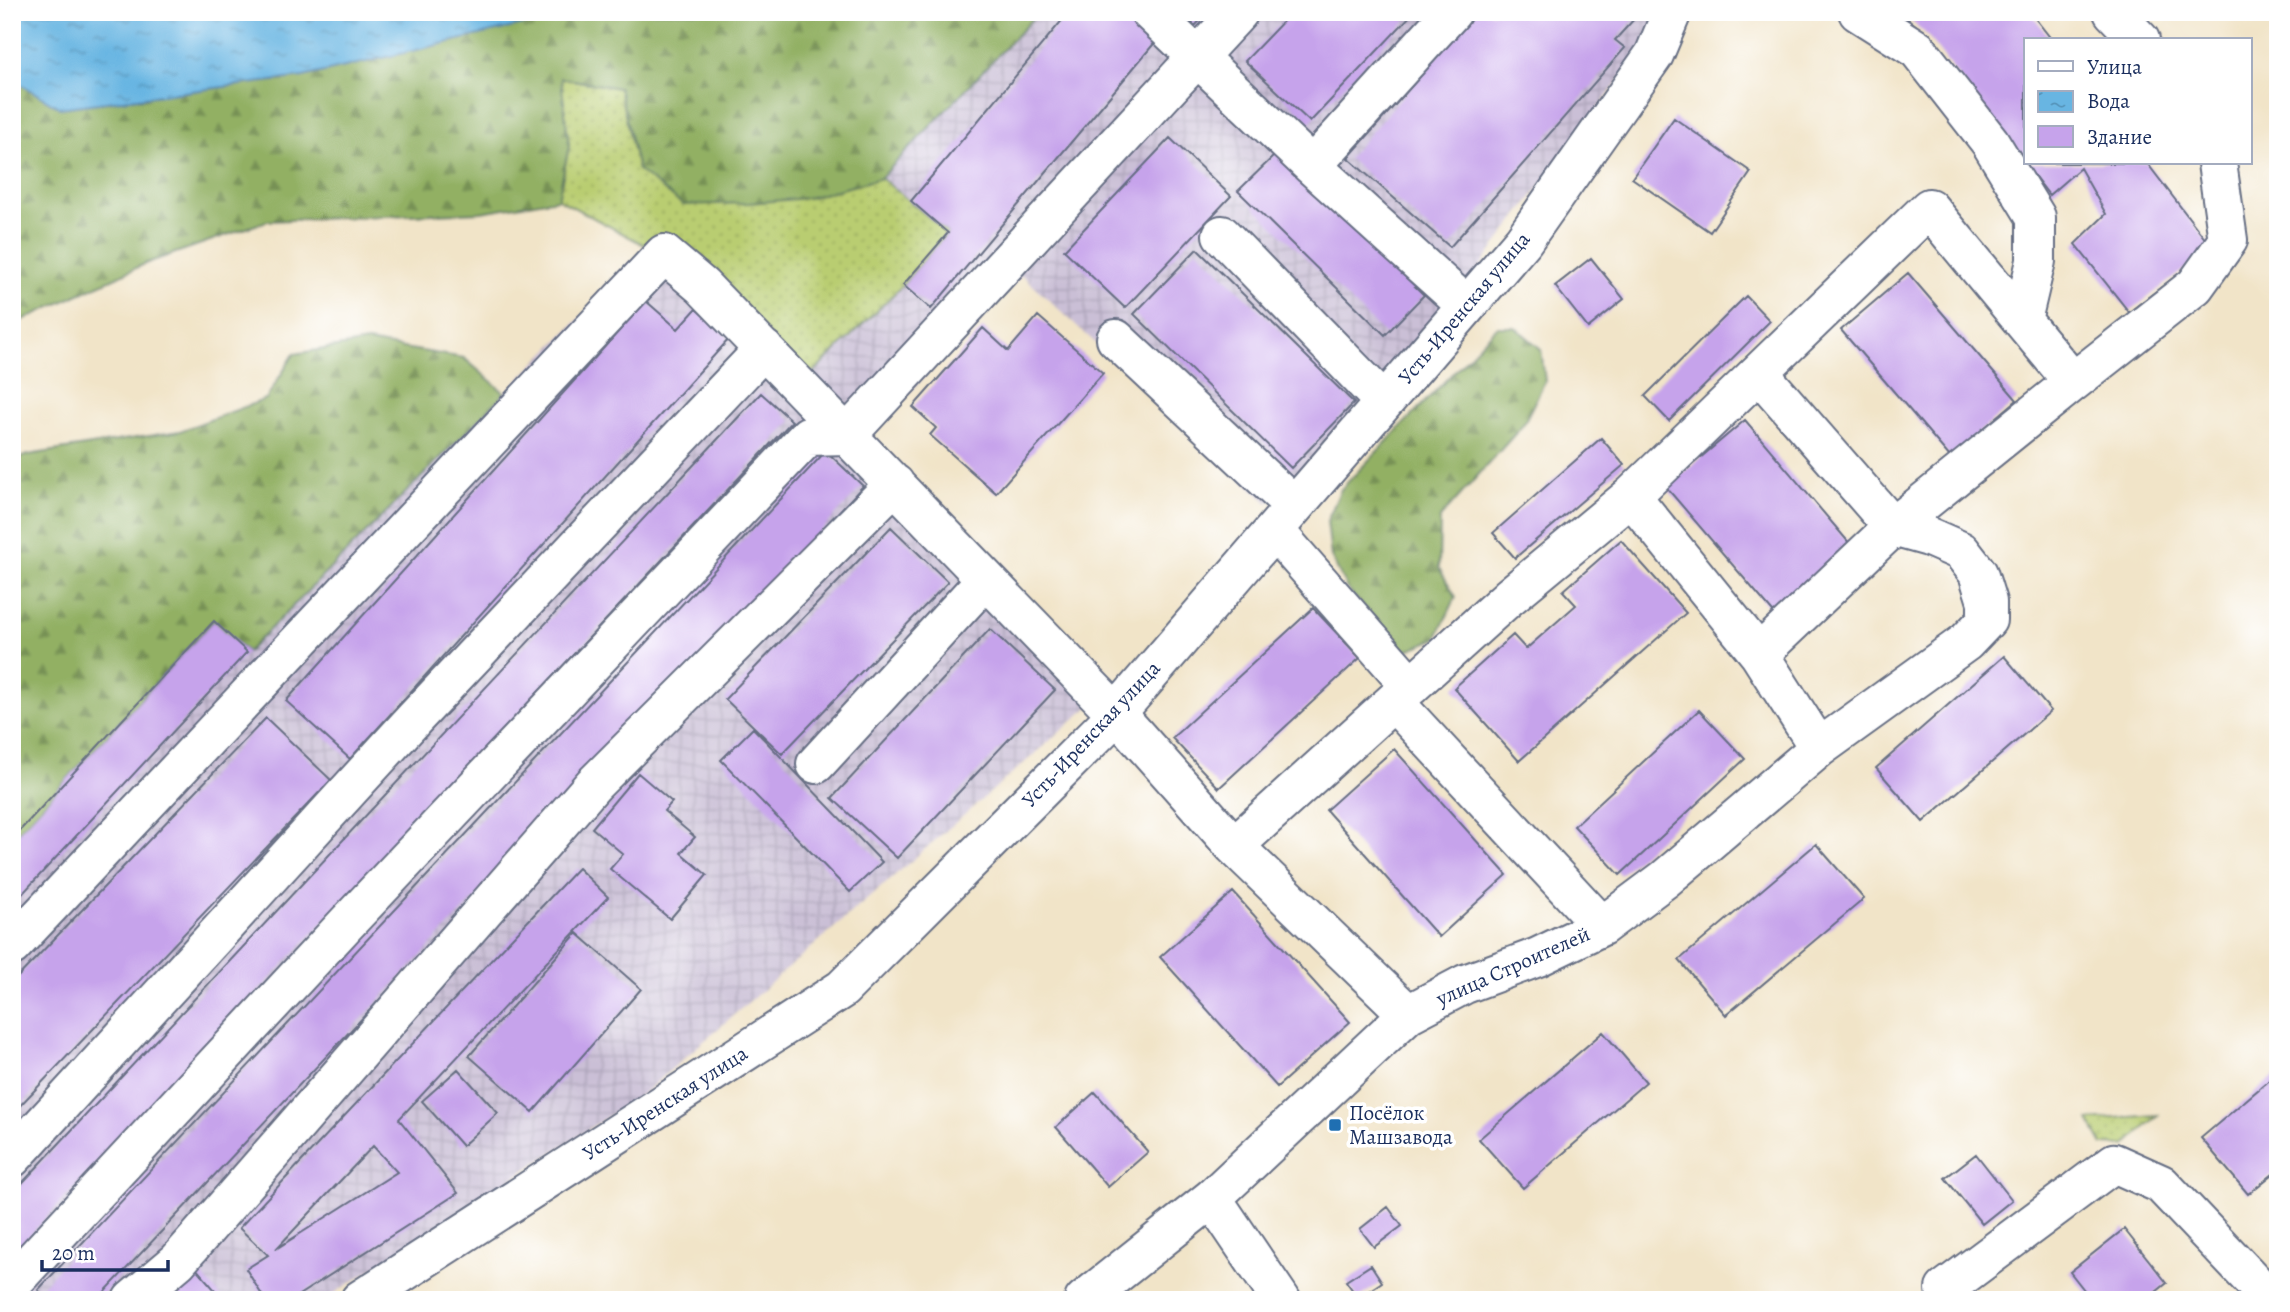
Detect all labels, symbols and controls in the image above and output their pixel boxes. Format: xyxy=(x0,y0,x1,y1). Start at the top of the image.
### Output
legend xyxy=(2024,38,2252,164)
text: Улица xyxy=(2087,53,2142,81)
text: Вода xyxy=(2087,87,2130,115)
text: Здание xyxy=(2087,123,2152,151)
street label: Усть-Иренская улица xyxy=(1392,225,1536,390)
street label: Усть-Иренская улица xyxy=(1016,654,1167,814)
street label: улица Строителей xyxy=(1431,920,1594,1013)
street label: Усть-Иренская улица xyxy=(577,1039,753,1167)
place label: Посёлок Машзавода xyxy=(1349,1099,1453,1151)
marker: Посёлок Машзавода xyxy=(1327,1117,1343,1133)
scale bar xyxy=(42,1228,168,1272)
text: 20 m xyxy=(52,1239,95,1267)

